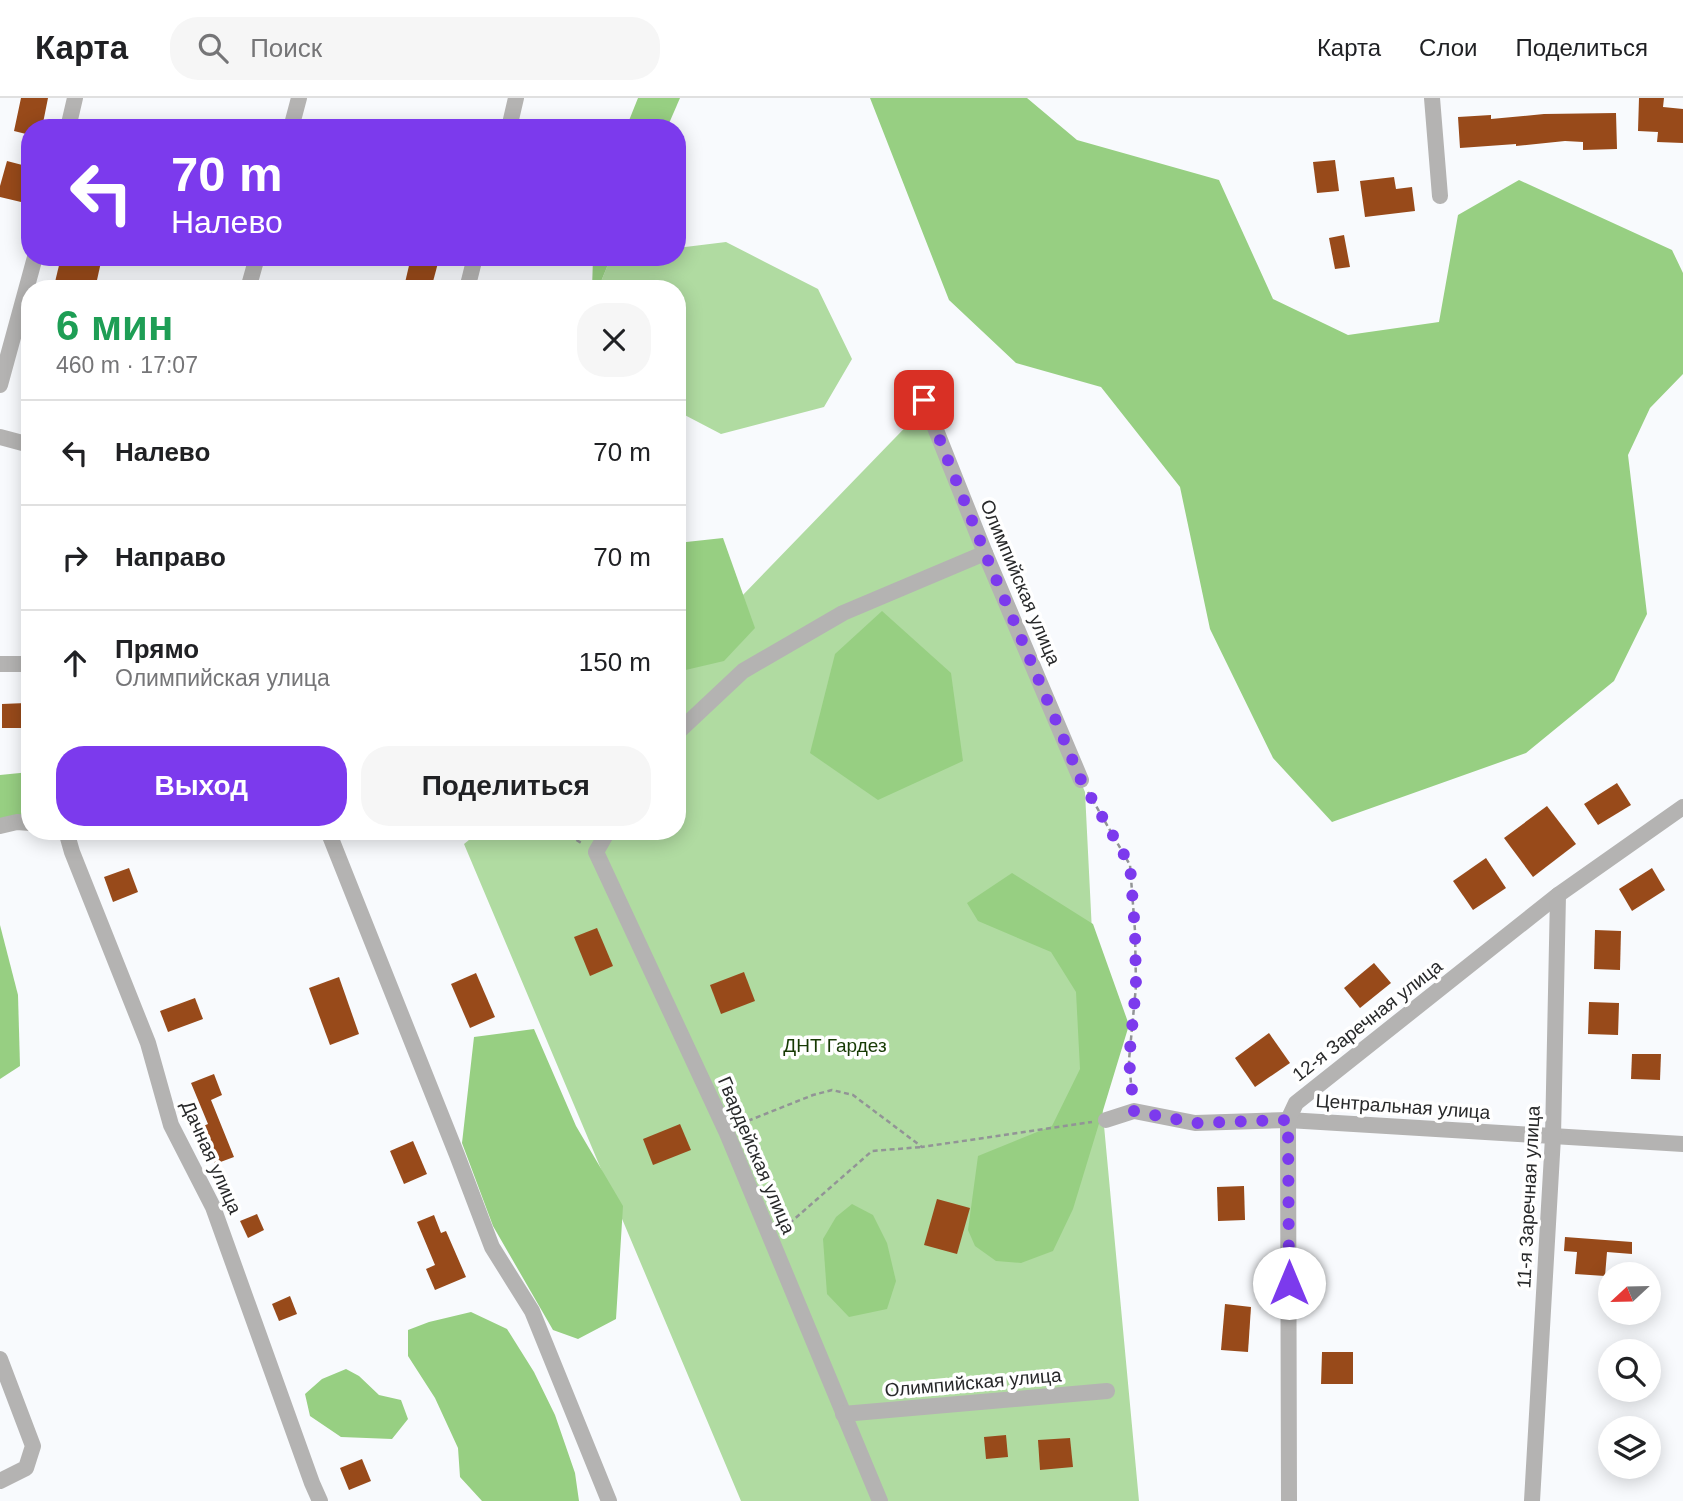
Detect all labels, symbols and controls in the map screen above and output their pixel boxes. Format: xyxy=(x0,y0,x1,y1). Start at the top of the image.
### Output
search box xyxy=(170,17,660,80)
text: Карта xyxy=(35,29,128,66)
icon: search xyxy=(194,29,232,67)
text: Поиск xyxy=(250,33,322,63)
text: Карта xyxy=(1317,34,1381,61)
text: Слои xyxy=(1419,34,1477,61)
text: Поделиться xyxy=(1515,34,1648,61)
icon: left xyxy=(56,147,147,238)
text: 70 m xyxy=(171,147,283,201)
text: Налево xyxy=(171,204,283,240)
text: 6 мин xyxy=(56,302,173,349)
button: close xyxy=(577,303,651,377)
text: 460 m · 17:07 xyxy=(56,352,198,378)
pin xyxy=(894,370,954,430)
icon: arrive xyxy=(905,381,943,419)
icon: left xyxy=(56,434,94,472)
text: Налево xyxy=(115,437,210,467)
text: 70 m xyxy=(593,437,651,467)
street label: Олимпийская улица xyxy=(976,496,1065,668)
icon: right xyxy=(56,539,94,577)
text: Направо xyxy=(115,542,226,572)
text: 70 m xyxy=(593,542,651,572)
text: Прямо xyxy=(115,634,199,664)
icon: ahead xyxy=(56,644,94,682)
text: 150 m xyxy=(579,647,651,677)
text: Олимпийская улица xyxy=(115,665,330,691)
button: Выход xyxy=(56,746,347,826)
button: Поделиться xyxy=(361,746,651,826)
street label: 12-я Заречная улица xyxy=(1288,955,1447,1085)
park label: ДНТ Гардез xyxy=(783,1035,887,1056)
street label: Гвардейская улица xyxy=(714,1073,799,1237)
street label: Центральная улица xyxy=(1315,1090,1491,1123)
street label: Дачная улица xyxy=(177,1097,246,1217)
street label: 11-я Заречная улица xyxy=(1513,1105,1544,1289)
position arrow xyxy=(1252,1246,1326,1320)
north arrow xyxy=(1598,1262,1661,1325)
map controls xyxy=(1598,1262,1661,1479)
button: search xyxy=(1598,1339,1661,1402)
street label: Олимпийская улица xyxy=(884,1364,1063,1401)
button: layers xyxy=(1598,1416,1661,1479)

